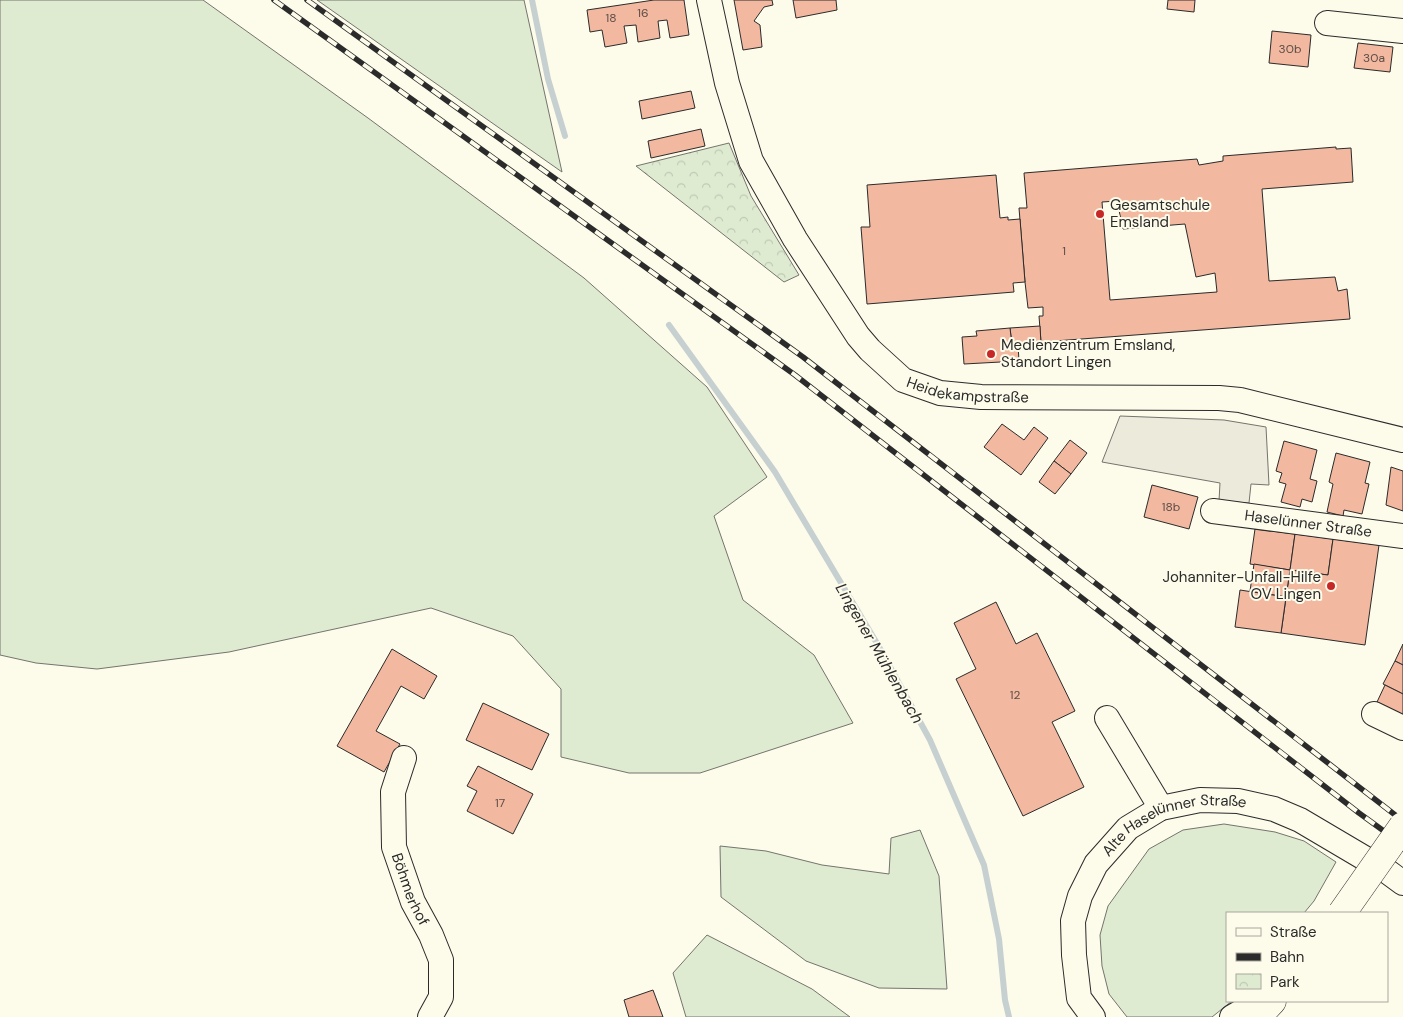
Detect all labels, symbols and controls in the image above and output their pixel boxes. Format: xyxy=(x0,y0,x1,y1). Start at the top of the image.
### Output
house number: 16 xyxy=(637,5,649,21)
house number: 18 xyxy=(605,10,617,26)
house number: 30b xyxy=(1279,41,1301,57)
house number: 30a xyxy=(1363,50,1385,66)
place label: Gesamtschule Emsland xyxy=(1110,195,1210,232)
marker: Gesamtschule Emsland xyxy=(1094,208,1106,220)
house number: 1 xyxy=(1062,243,1066,259)
place label: Medienzentrum Emsland, Standort Lingen xyxy=(1001,335,1176,372)
marker: Medienzentrum Emsland, Standort Lingen xyxy=(985,348,997,360)
street label: Heidekampstraße xyxy=(904,372,1029,407)
house number: 18b xyxy=(1162,499,1180,515)
street label: Haselünner Straße xyxy=(1243,505,1373,542)
place label: Johanniter-Unfall-Hilfe OV Lingen xyxy=(1162,567,1321,604)
water label: Lingener Mühlenbach xyxy=(831,579,928,727)
marker: Johanniter-Unfall-Hilfe OV Lingen xyxy=(1325,580,1337,592)
house number: 12 xyxy=(1010,687,1020,703)
street label: Alte Haselünner Straße xyxy=(1097,790,1249,861)
house number: 17 xyxy=(495,795,505,811)
street label: Böhmerhof xyxy=(387,850,434,929)
legend xyxy=(1226,912,1388,1002)
text: Straße xyxy=(1270,922,1317,942)
text: Bahn xyxy=(1270,947,1304,967)
text: Park xyxy=(1270,972,1300,992)

